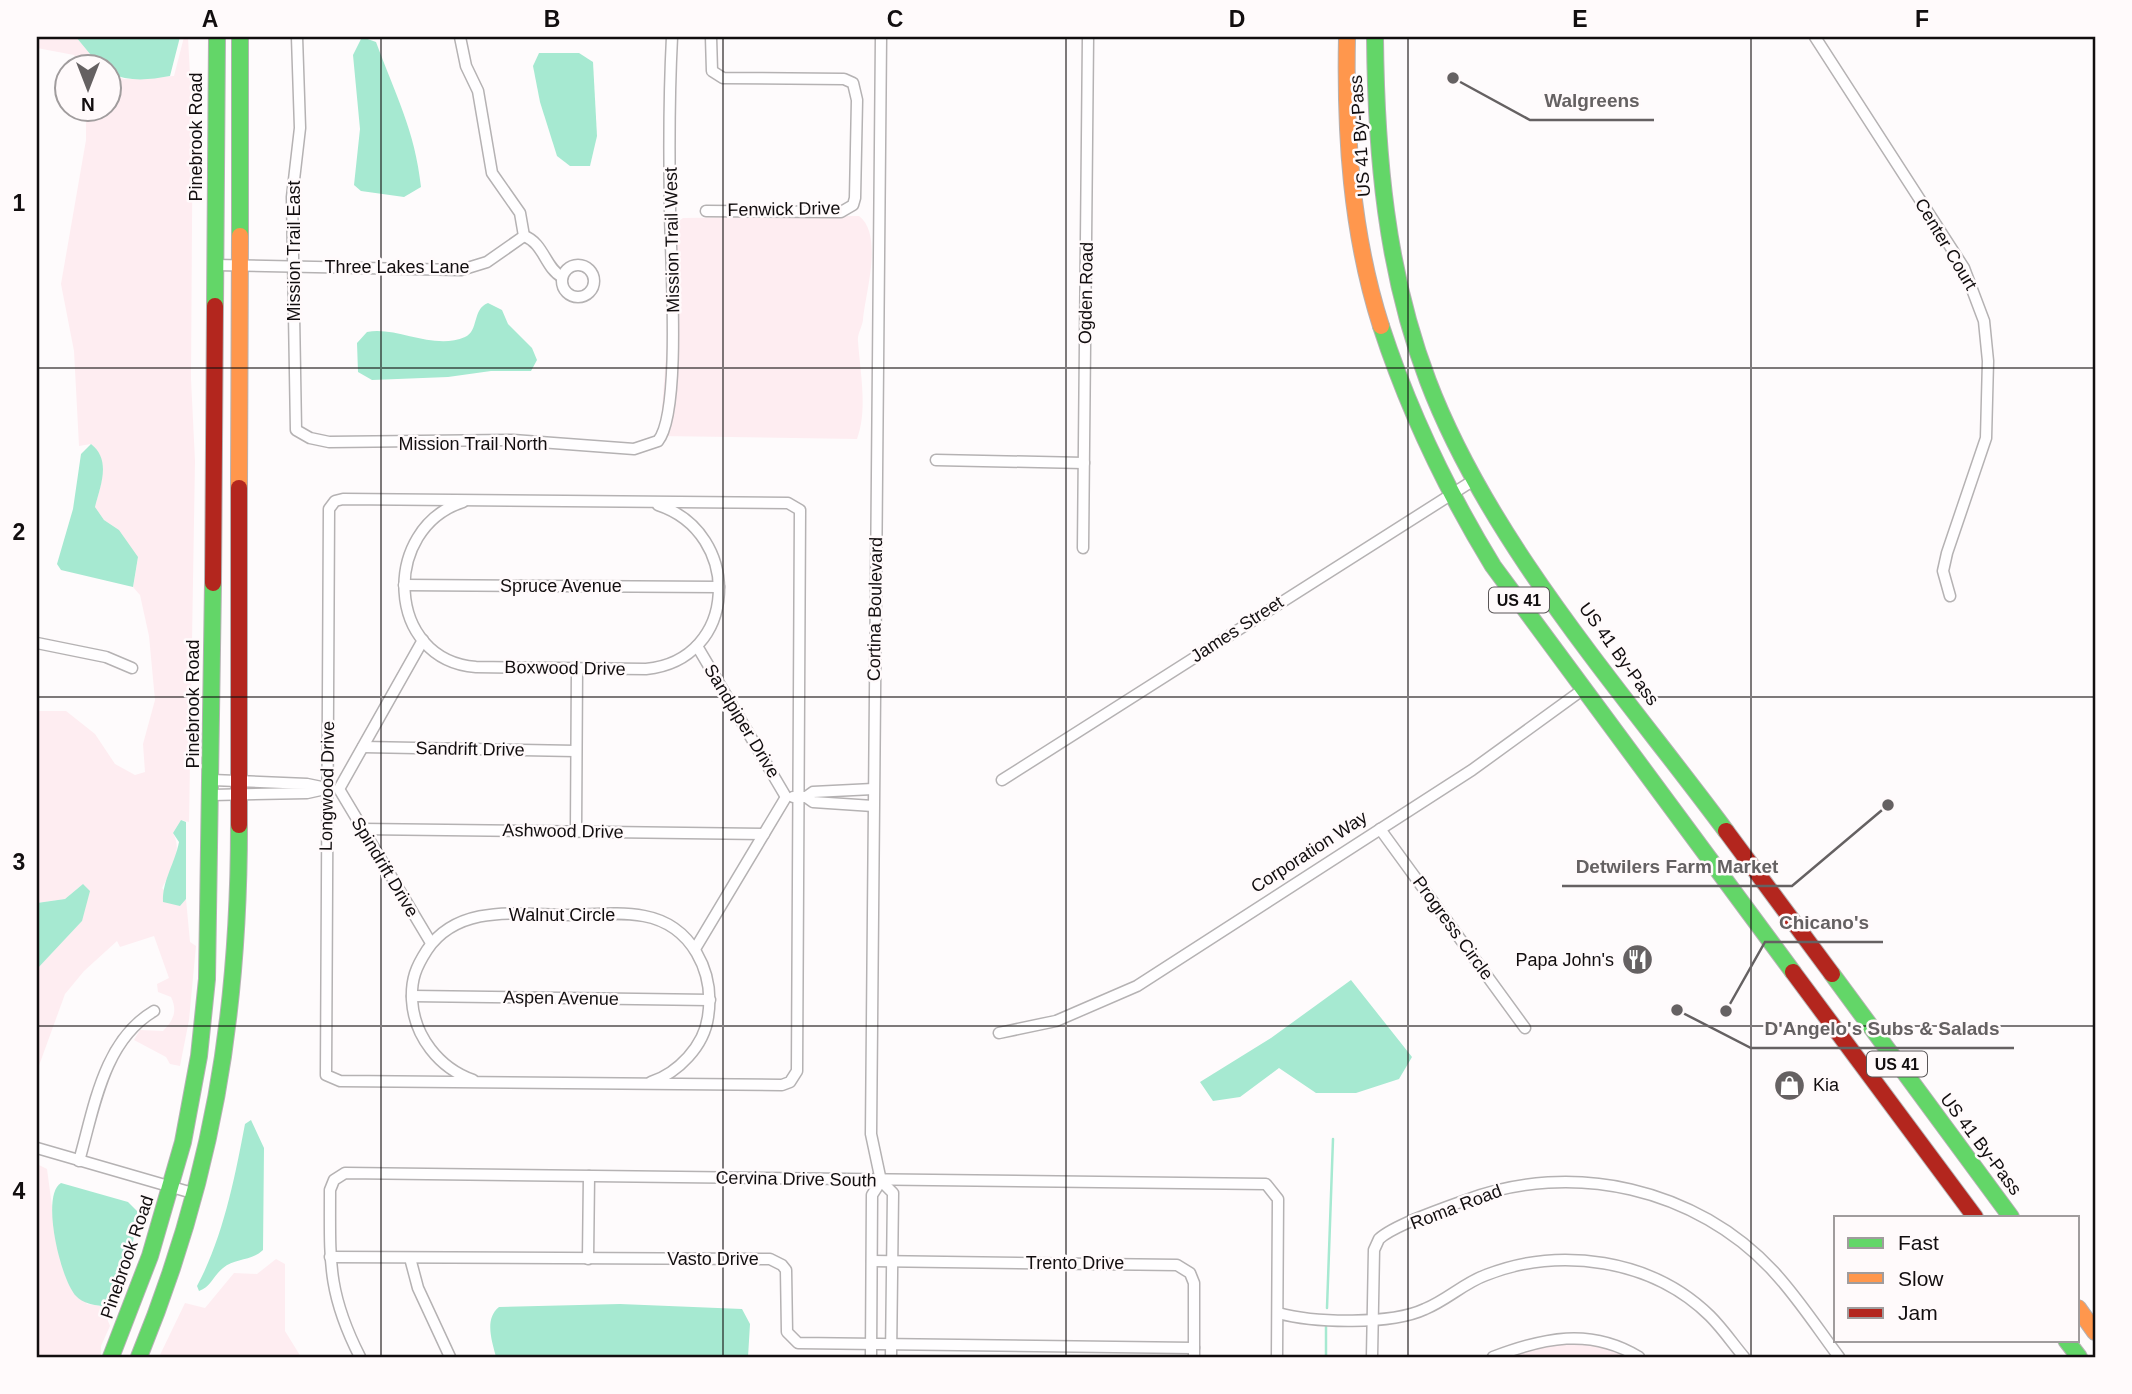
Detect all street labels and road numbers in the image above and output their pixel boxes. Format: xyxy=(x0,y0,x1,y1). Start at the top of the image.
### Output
street label: Pinebrook Road xyxy=(186,72,206,202)
street label: US 41 By-Pass xyxy=(1346,74,1374,198)
street label: Mission Trail West xyxy=(661,167,683,313)
street label: Mission Trail East xyxy=(284,180,304,322)
street label: Center Court xyxy=(1911,195,1981,293)
street label: Fenwick Drive xyxy=(727,198,841,220)
street label: Ogden Road xyxy=(1075,242,1097,344)
street label: Three Lakes Lane xyxy=(324,257,470,277)
street label: Mission Trail North xyxy=(398,434,548,454)
street label: Cortina Boulevard xyxy=(864,537,886,681)
street label: Spruce Avenue xyxy=(500,576,622,596)
road number: US 41 xyxy=(1489,587,1549,612)
street label: James Street xyxy=(1187,592,1287,666)
street label: US 41 By-Pass xyxy=(1575,599,1663,709)
street label: Pinebrook Road xyxy=(183,639,203,769)
street label: Boxwood Drive xyxy=(504,657,626,679)
street label: Sandpiper Drive xyxy=(700,661,784,781)
street label: Longwood Drive xyxy=(316,721,338,851)
street label: Sandrift Drive xyxy=(415,738,525,760)
street label: Corporation Way xyxy=(1247,807,1371,897)
street label: Spindrift Drive xyxy=(347,813,423,921)
street label: Ashwood Drive xyxy=(502,820,624,842)
street label: Progress Circle xyxy=(1409,872,1497,984)
street label: Walnut Circle xyxy=(509,905,615,925)
street label: Aspen Avenue xyxy=(503,987,619,1009)
road number: US 41 xyxy=(1867,1052,1927,1076)
street label: US 41 By-Pass xyxy=(1936,1089,2026,1199)
street label: Cervina Drive South xyxy=(715,1168,877,1190)
street label: Roma Road xyxy=(1408,1180,1504,1234)
street label: Pinebrook Road xyxy=(97,1193,157,1321)
street label: Vasto Drive xyxy=(667,1249,759,1269)
street label: Trento Drive xyxy=(1026,1253,1124,1273)

